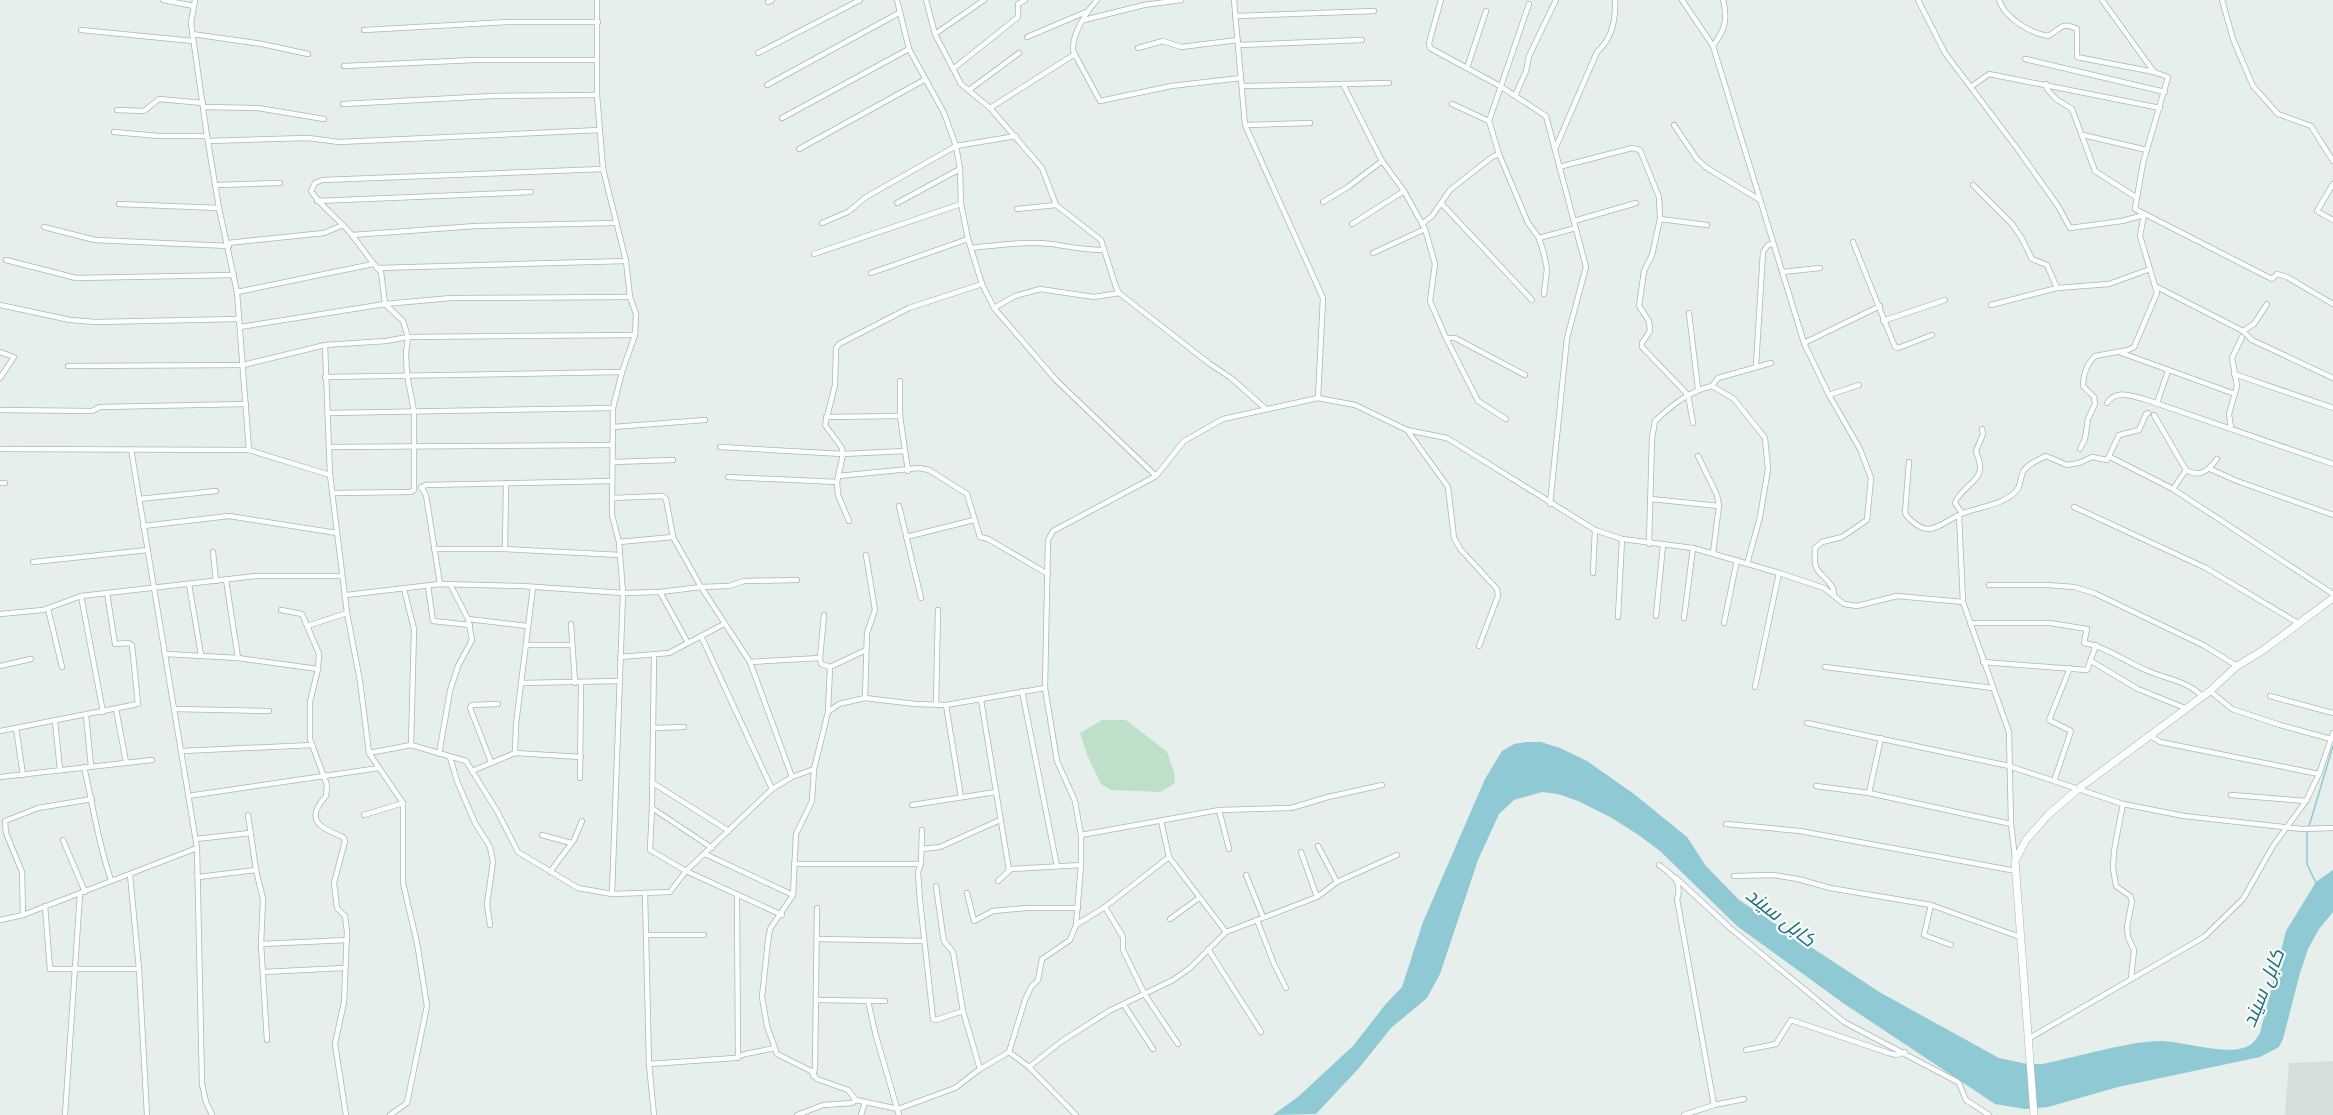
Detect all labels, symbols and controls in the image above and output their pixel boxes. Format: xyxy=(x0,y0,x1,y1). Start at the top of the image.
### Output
water label: کابل سيند xyxy=(1741,882,1821,952)
water label: کابل سيند xyxy=(2237,945,2290,1030)

